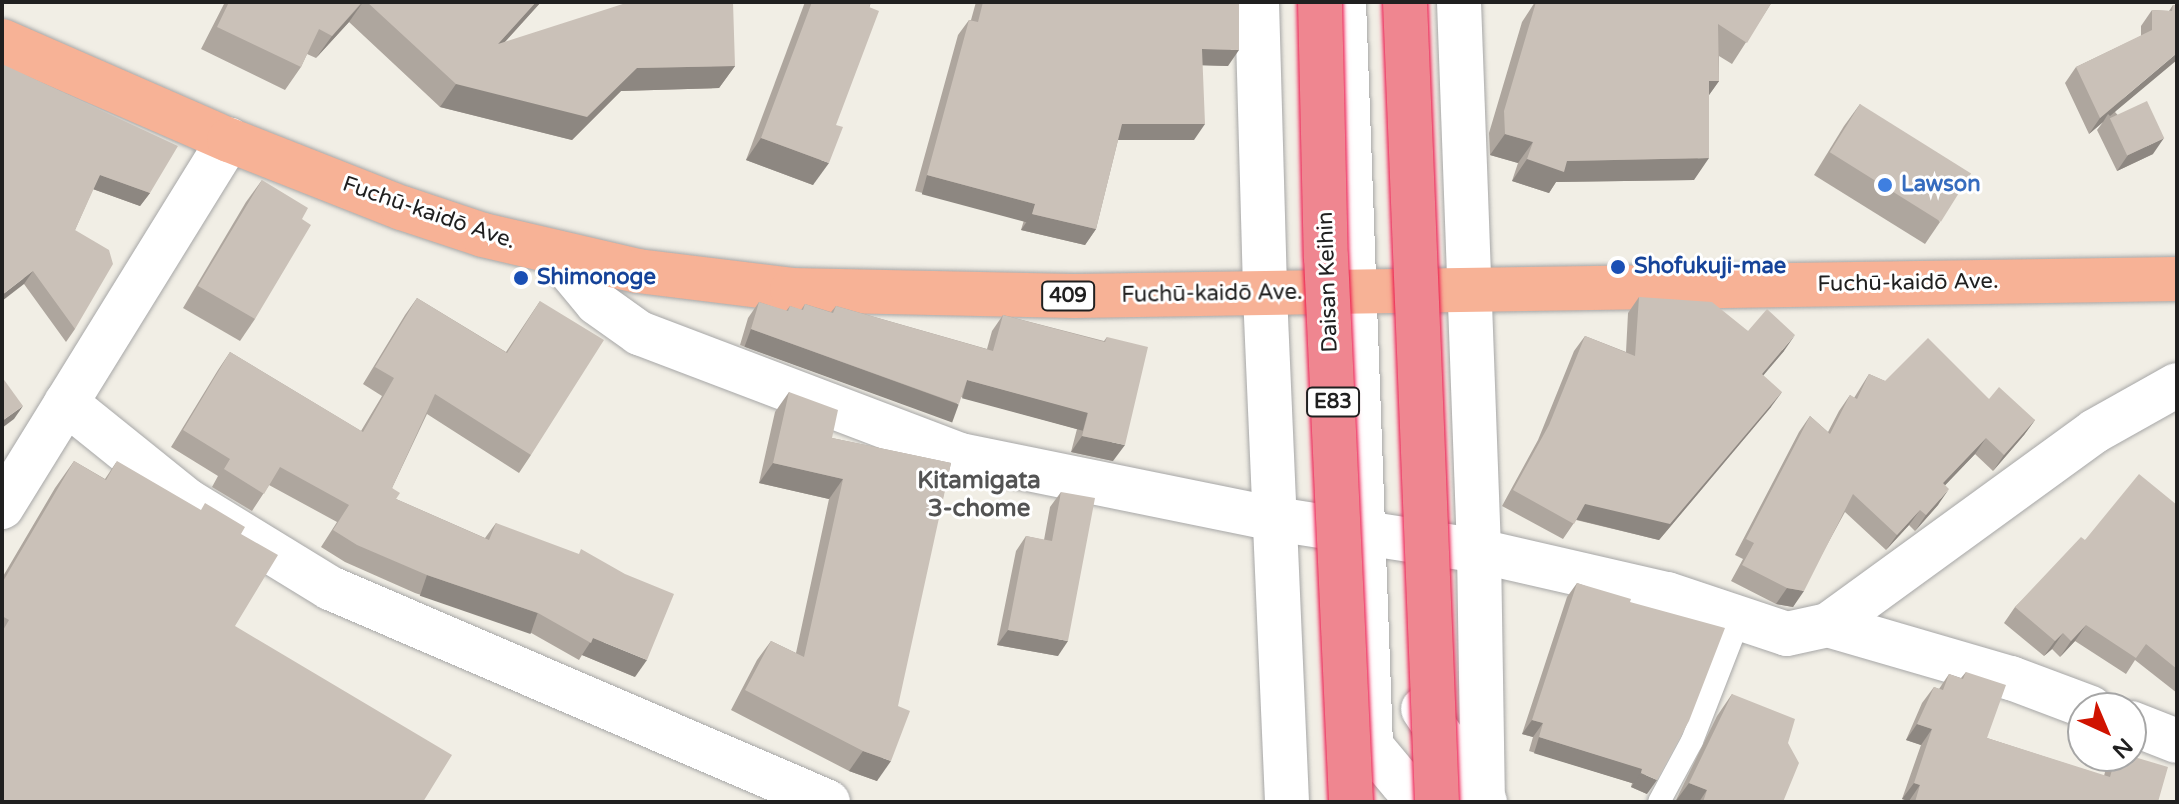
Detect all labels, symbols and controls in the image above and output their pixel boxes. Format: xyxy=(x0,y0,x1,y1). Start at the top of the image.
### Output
street label: Fuchū-kaidō Ave. xyxy=(339,171,519,255)
place label: Lawson xyxy=(1901,172,1981,198)
marker: Lawson xyxy=(1876,176,1894,194)
street label: Daisan Keihin xyxy=(1312,211,1344,353)
place label: Shofukuji-mae xyxy=(1634,254,1786,280)
marker: Shofukuji-mae xyxy=(1609,258,1627,276)
place label: Shimonoge xyxy=(537,265,656,291)
street label: Fuchū-kaidō Ave. xyxy=(1817,268,1999,298)
marker: Shimonoge xyxy=(512,269,530,287)
street label: Fuchū-kaidō Ave. xyxy=(1121,279,1303,309)
road number: 409 xyxy=(1040,280,1096,312)
road number: E83 xyxy=(1305,386,1361,418)
district label: Kitamigata 3-chome xyxy=(917,467,1041,523)
north arrow xyxy=(2067,692,2147,772)
text: N xyxy=(2107,732,2138,763)

